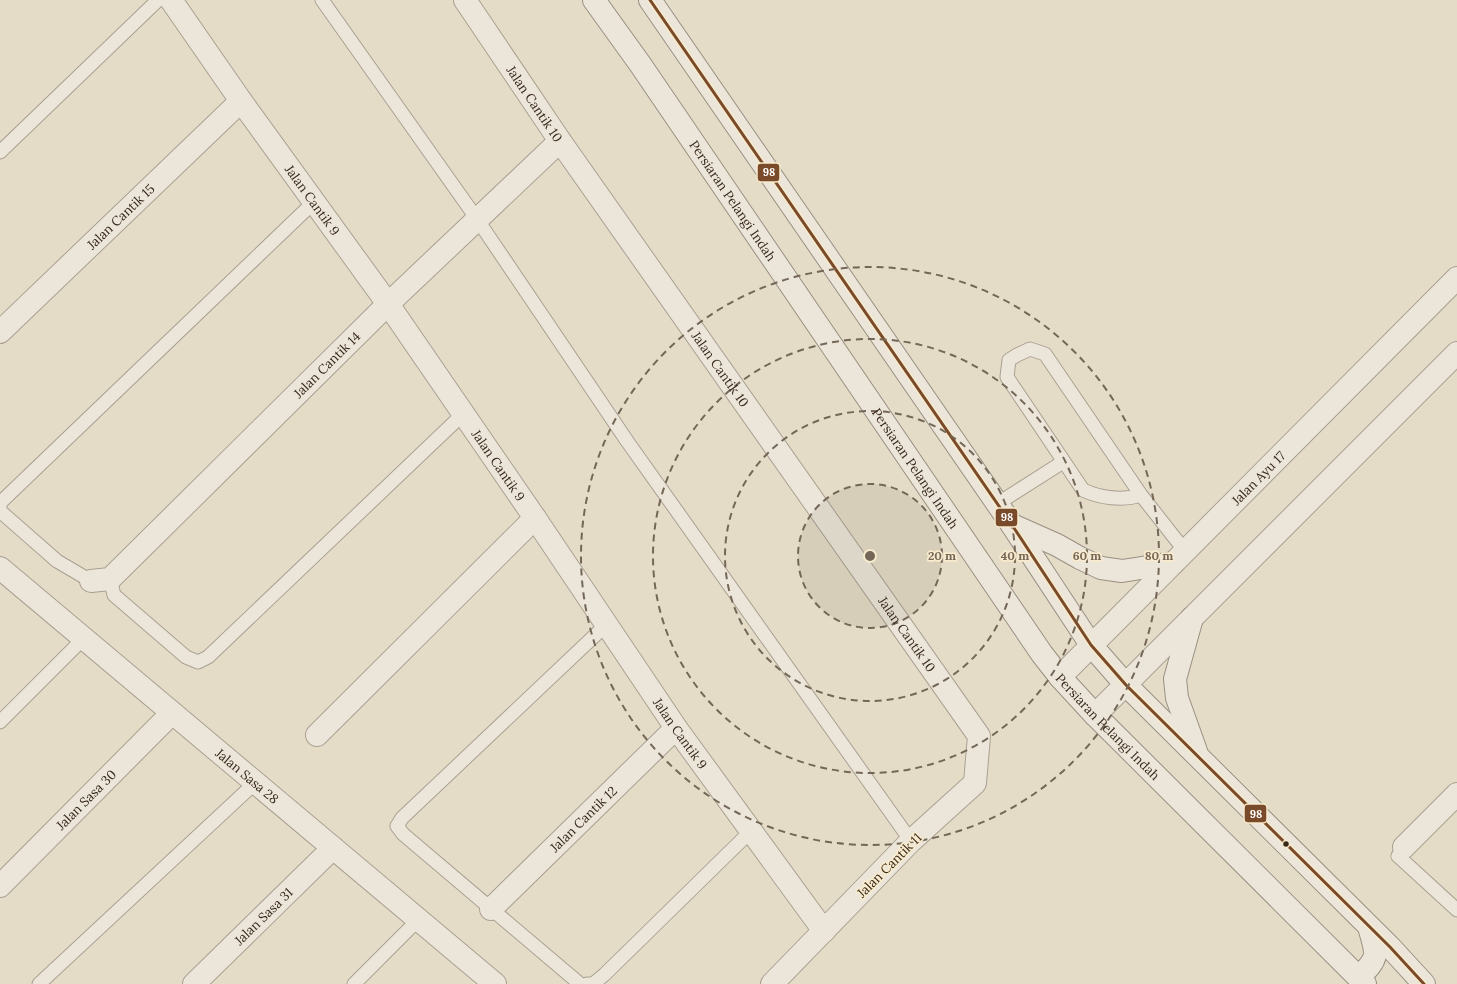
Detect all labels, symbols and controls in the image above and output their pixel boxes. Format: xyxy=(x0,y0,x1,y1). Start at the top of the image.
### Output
street label: Jalan Cantik 10 xyxy=(502,62,566,145)
street label: Persiaran Pelangi Indah xyxy=(685,137,780,265)
street label: Jalan Cantik 9 xyxy=(280,161,343,239)
line badge: 98 xyxy=(757,163,780,182)
text: 98 xyxy=(763,165,775,179)
street label: Jalan Cantik 15 xyxy=(83,180,158,254)
street label: Jalan Cantik 14 xyxy=(289,328,364,402)
street label: Jalan Cantik 10 xyxy=(687,328,753,410)
street label: Persiaran Pelangi Indah xyxy=(868,405,962,532)
street label: Jalan Cantik 9 xyxy=(467,425,529,505)
street label: Jalan Ayu 17 xyxy=(1227,447,1289,510)
line badge: 98 xyxy=(995,508,1018,527)
text: 98 xyxy=(1001,510,1013,524)
text: 20 m xyxy=(928,548,956,563)
text: 40 m xyxy=(1001,548,1029,563)
text: 60 m xyxy=(1073,548,1101,563)
text: 80 m xyxy=(1145,548,1173,563)
centre of rings xyxy=(863,549,877,563)
street label: Jalan Cantik 10 xyxy=(874,592,939,675)
street label: Persiaran Pelangi Indah xyxy=(1052,670,1164,784)
street label: Jalan Cantik 9 xyxy=(649,694,711,772)
street label: Jalan Sasa 28 xyxy=(211,744,282,808)
street label: Jalan Sasa 30 xyxy=(52,766,120,834)
street label: Jalan Cantik 12 xyxy=(546,783,621,856)
line badge: 98 xyxy=(1244,804,1267,823)
text: 98 xyxy=(1250,807,1262,821)
street label: Jalan Cantik 11 xyxy=(853,829,926,902)
unlabelled marker xyxy=(1281,839,1291,849)
street label: Jalan Sasa 31 xyxy=(230,884,297,950)

